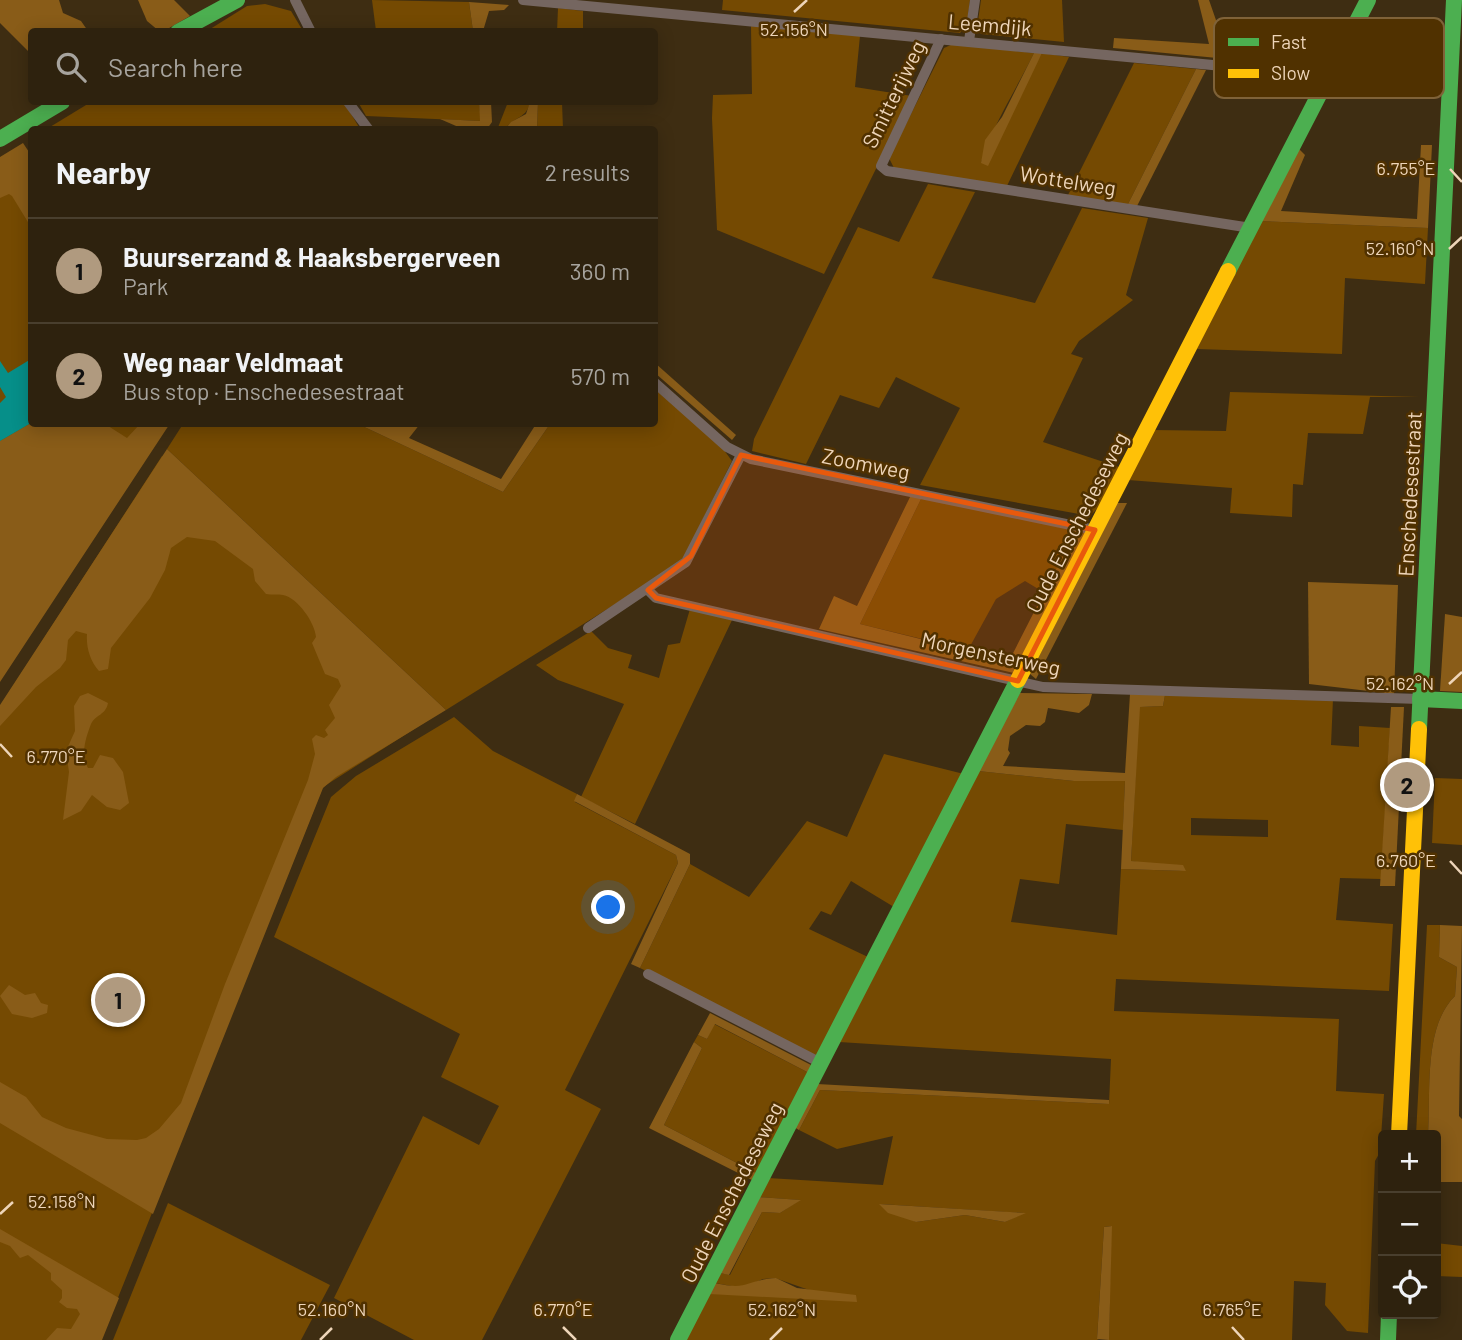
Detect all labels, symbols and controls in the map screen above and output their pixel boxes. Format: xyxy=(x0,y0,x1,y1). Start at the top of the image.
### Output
street label: Leemdijk xyxy=(947,8,1033,40)
text: 52.156°N xyxy=(760,18,828,40)
legend xyxy=(1214,18,1444,98)
search box xyxy=(28,28,658,105)
text: Fast xyxy=(1271,30,1307,53)
street label: Smitterijweg xyxy=(856,36,930,152)
icon: search xyxy=(52,48,90,86)
text: Search here xyxy=(108,51,243,82)
text: Slow xyxy=(1271,61,1310,84)
text: Nearby xyxy=(56,154,151,190)
text: 6.755°E xyxy=(1376,157,1436,179)
text: 2 results xyxy=(545,158,630,186)
street label: Wottelweg xyxy=(1018,160,1118,200)
text: 52.160°N xyxy=(1366,237,1434,259)
text: Buurserzand & Haaksbergerveen xyxy=(123,241,501,272)
text: 1 xyxy=(75,257,83,285)
text: 360 m xyxy=(570,257,630,285)
text: Park xyxy=(123,272,168,300)
text: Weg naar Veldmaat xyxy=(123,346,343,377)
text: 2 xyxy=(73,362,85,390)
text: 570 m xyxy=(571,362,630,390)
text: Bus stop · Enschedesestraat xyxy=(123,377,405,405)
street label: Enschedesestraat xyxy=(1392,411,1426,577)
street label: Oude Enschedeseweg xyxy=(1020,428,1132,616)
street label: Zoomweg xyxy=(820,442,912,484)
street label: Morgensterweg xyxy=(919,626,1063,680)
text: 52.162°N xyxy=(1366,672,1434,694)
text: 6.770°E xyxy=(26,745,86,767)
pin: 2 xyxy=(1384,759,1430,811)
text: 6.760°E xyxy=(1376,849,1436,871)
your location xyxy=(591,890,625,924)
pin: 1 xyxy=(95,974,141,1026)
street label: Oude Enschedeseweg xyxy=(675,1098,787,1286)
map controls xyxy=(1378,1130,1441,1319)
button: + xyxy=(1378,1130,1441,1193)
text: 52.158°N xyxy=(28,1190,96,1212)
button: − xyxy=(1378,1193,1441,1256)
button: locate xyxy=(1378,1256,1441,1319)
text: 52.160°N xyxy=(298,1298,366,1320)
text: 6.770°E xyxy=(533,1298,593,1320)
text: 52.162°N xyxy=(748,1298,816,1320)
text: 6.765°E xyxy=(1202,1298,1262,1320)

